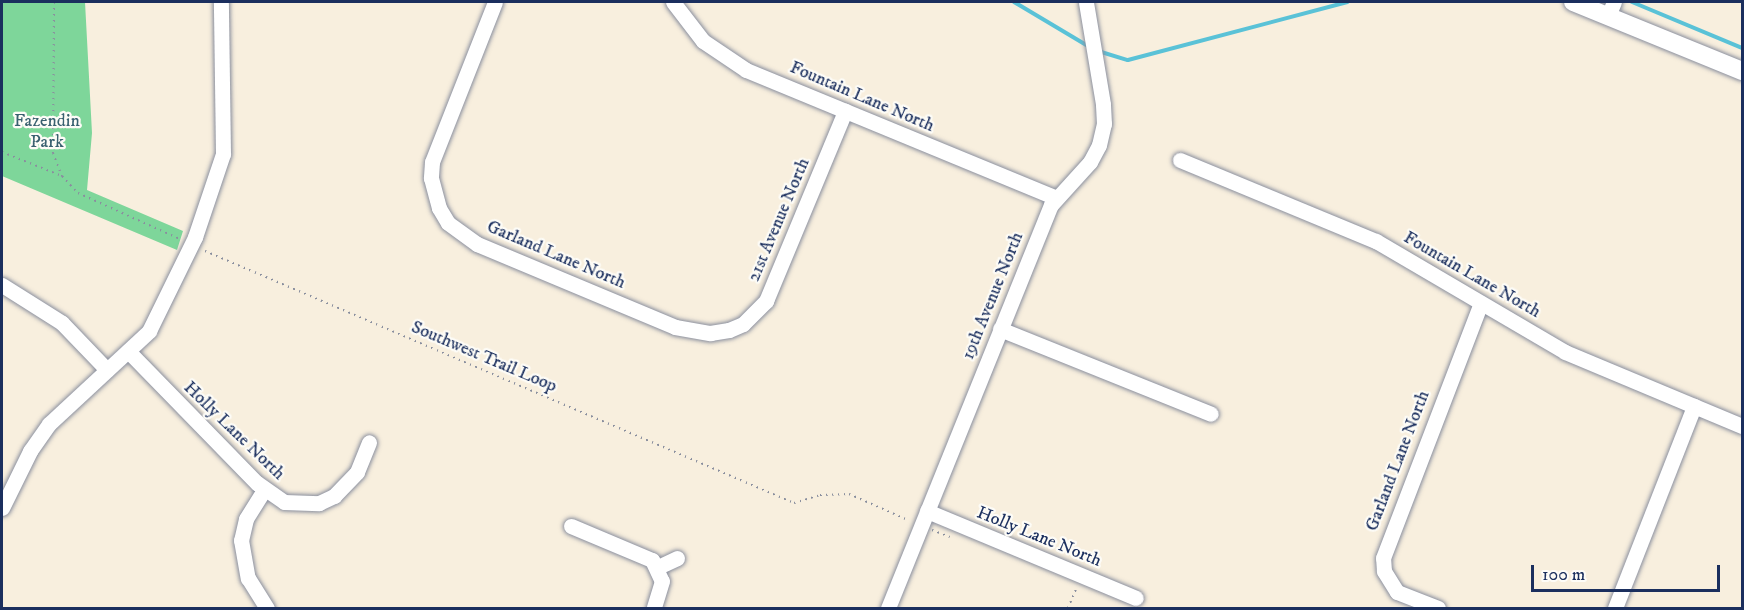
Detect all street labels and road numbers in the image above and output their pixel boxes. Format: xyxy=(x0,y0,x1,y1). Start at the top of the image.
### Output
street label: Fountain Lane North xyxy=(787,57,937,137)
street label: 21st Avenue North xyxy=(743,155,815,285)
street label: Garland Lane North xyxy=(484,216,628,294)
street label: Fountain Lane North xyxy=(1400,227,1544,323)
street label: 19th Avenue North xyxy=(958,229,1028,363)
street label: Southwest Trail Loop xyxy=(408,317,560,397)
street label: Holly Lane North xyxy=(179,377,289,485)
street label: Garland Lane North xyxy=(1361,388,1435,534)
street label: Holly Lane North xyxy=(973,502,1105,572)

